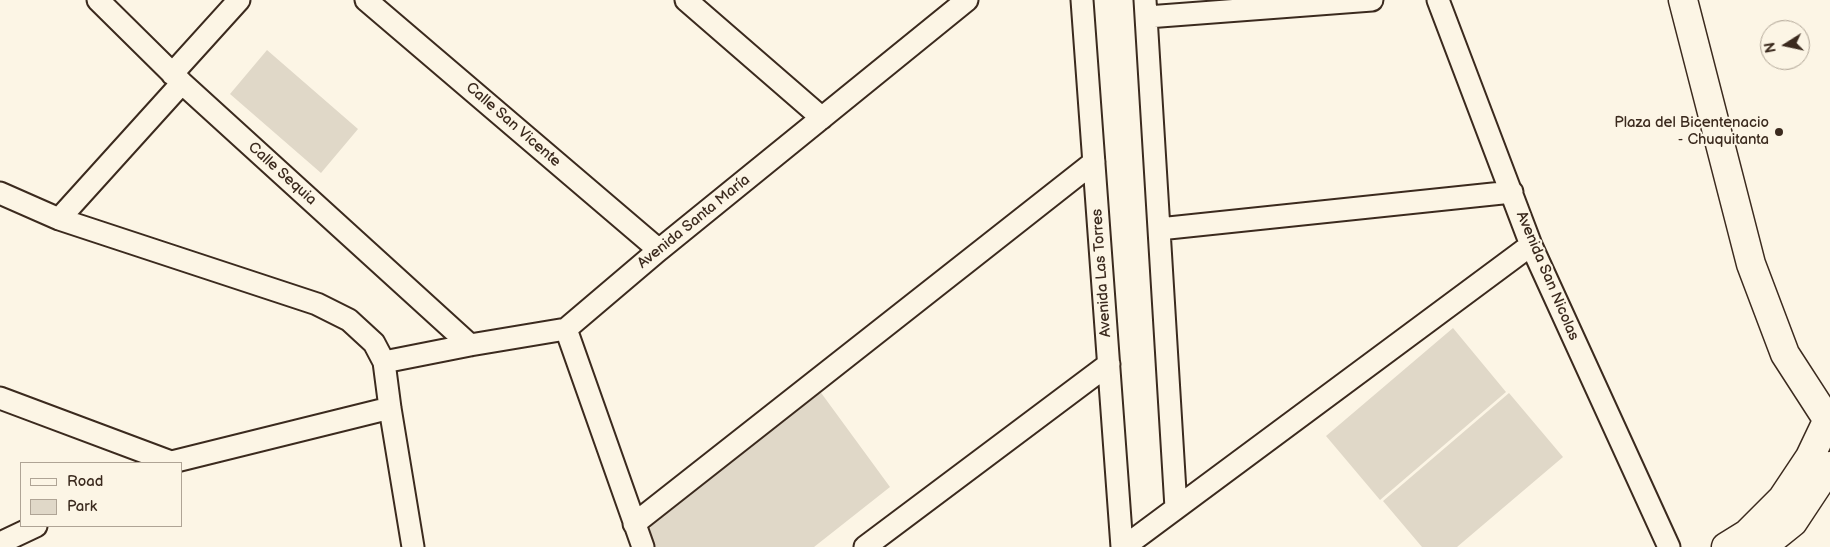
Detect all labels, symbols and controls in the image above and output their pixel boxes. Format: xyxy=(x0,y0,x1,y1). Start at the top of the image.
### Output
north arrow xyxy=(1760,20,1810,70)
text: N xyxy=(1761,41,1780,54)
street label: Calle San Vicente xyxy=(462,79,564,171)
place label: Plaza del Bicentenacio - Chuquitanta xyxy=(1614,114,1769,149)
marker: Plaza del Bicentenacio - Chuquitanta xyxy=(1773,126,1785,138)
street label: Calle Sequia xyxy=(244,139,320,209)
street label: Avenida Santa María xyxy=(634,171,754,273)
street label: Avenida Las Torres xyxy=(1089,208,1115,338)
street label: Avenida San Nicolas xyxy=(1512,209,1582,343)
legend xyxy=(20,462,182,527)
text: Road xyxy=(67,472,103,491)
text: Park xyxy=(67,497,97,516)

